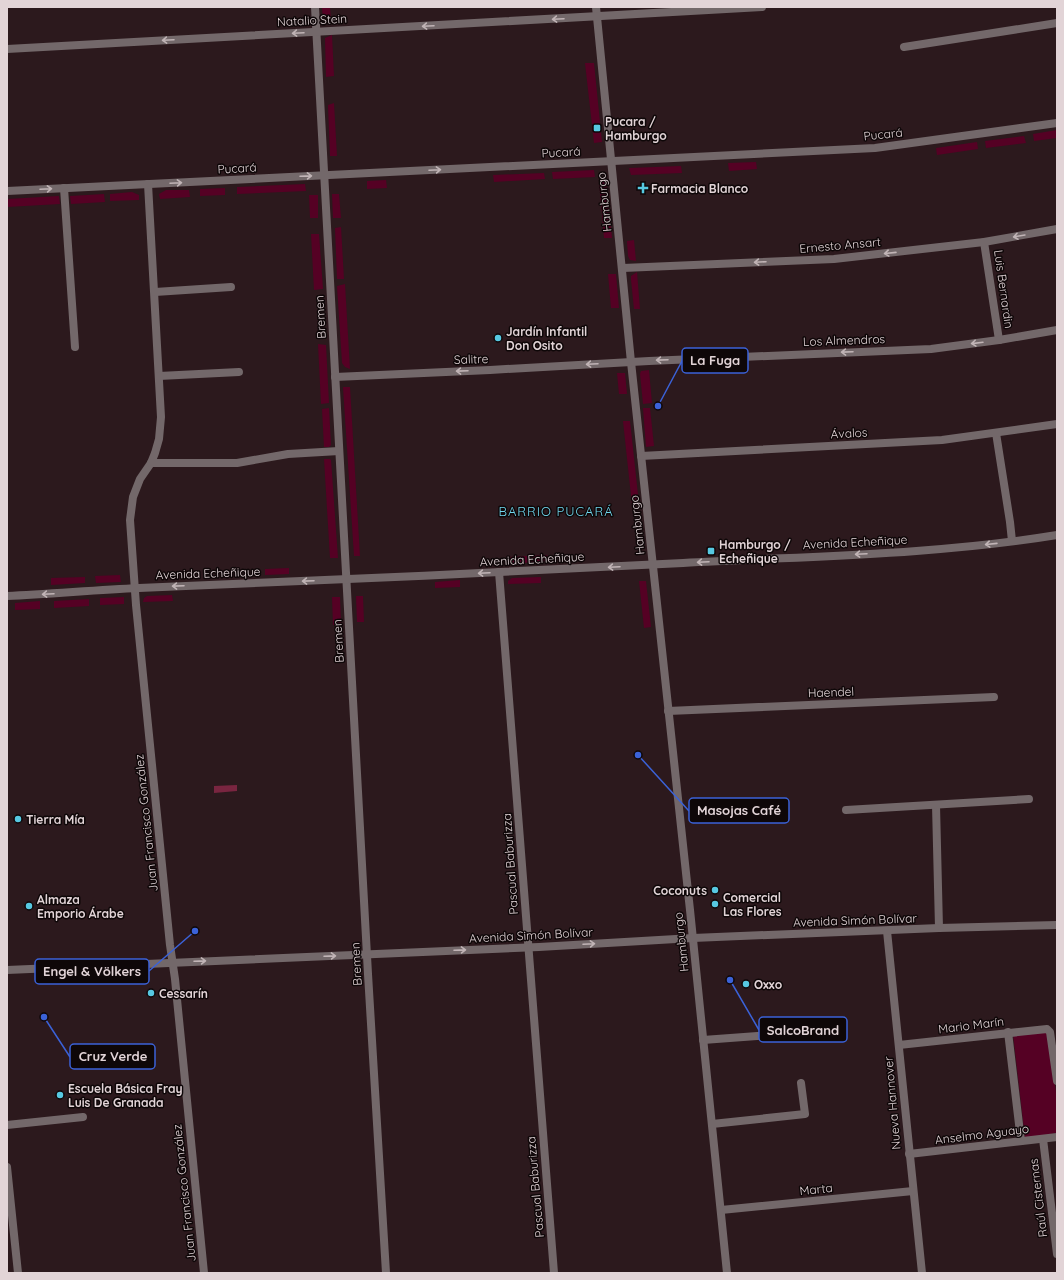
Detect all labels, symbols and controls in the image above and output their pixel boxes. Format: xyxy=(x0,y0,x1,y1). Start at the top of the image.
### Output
street label: Natalio Stein xyxy=(277,11,347,29)
one-way arrow xyxy=(552,15,565,22)
one-way arrow xyxy=(422,22,435,29)
one-way arrow xyxy=(292,30,305,37)
one-way arrow xyxy=(162,37,175,44)
place label: Pucara / Hamburgo xyxy=(605,114,667,143)
marker: Pucara / Hamburgo xyxy=(592,123,602,133)
street label: Pucará xyxy=(863,124,903,144)
street label: Pucará xyxy=(541,143,581,161)
street label: Pucará xyxy=(217,159,257,177)
one-way arrow xyxy=(428,166,441,174)
street label: Hamburgo xyxy=(593,171,615,233)
one-way arrow xyxy=(299,172,312,180)
one-way arrow xyxy=(169,179,182,186)
place label: Farmacia Blanco xyxy=(651,181,749,196)
marker: Farmacia Blanco xyxy=(638,183,648,193)
one-way arrow xyxy=(39,185,52,193)
one-way arrow xyxy=(1012,232,1025,240)
street label: Ernesto Ansart xyxy=(799,234,881,256)
one-way arrow xyxy=(884,249,897,256)
street label: Luis Bernardin xyxy=(991,249,1017,329)
one-way arrow xyxy=(754,259,767,266)
street label: Bremen xyxy=(311,295,329,339)
place label: Jardín Infantil Don Osito xyxy=(506,324,587,353)
street label: Los Almendros xyxy=(803,331,886,349)
marker: Jardín Infantil Don Osito xyxy=(493,333,503,343)
one-way arrow xyxy=(971,339,984,347)
callout: La Fuga xyxy=(682,348,748,373)
one-way arrow xyxy=(841,348,854,356)
street label: Salitre xyxy=(453,351,489,367)
text: La Fuga xyxy=(690,352,740,368)
one-way arrow xyxy=(656,356,669,364)
one-way arrow xyxy=(586,360,599,368)
one-way arrow xyxy=(456,367,469,375)
street label: Ávalos xyxy=(830,425,868,441)
street label: Hamburgo xyxy=(626,494,648,556)
district label: BARRIO PUCARÁ xyxy=(498,503,614,519)
street label: Avenida Echeñique xyxy=(802,532,908,552)
place label: Hamburgo / Echeñique xyxy=(719,537,791,566)
one-way arrow xyxy=(985,540,998,548)
marker: Hamburgo / Echeñique xyxy=(706,546,716,556)
street label: Avenida Echeñique xyxy=(479,549,585,569)
one-way arrow xyxy=(855,550,868,557)
one-way arrow xyxy=(697,559,710,566)
one-way arrow xyxy=(608,563,621,571)
street label: Avenida Echeñique xyxy=(155,564,261,582)
one-way arrow xyxy=(478,569,491,577)
one-way arrow xyxy=(302,578,315,585)
one-way arrow xyxy=(172,583,185,590)
one-way arrow xyxy=(42,590,55,597)
street label: Bremen xyxy=(329,619,347,663)
street label: Haendel xyxy=(808,684,854,700)
street label: Juan Francisco González xyxy=(131,753,161,893)
callout: Masojas Café xyxy=(689,798,789,823)
text: Masojas Café xyxy=(697,802,781,818)
place label: Tierra Mía xyxy=(26,812,85,827)
street label: Pascual Baburizza xyxy=(499,813,521,915)
marker: Tierra Mía xyxy=(13,814,23,824)
place label: Coconuts xyxy=(653,883,707,898)
marker: Coconuts xyxy=(710,885,720,895)
place label: Comercial Las Flores xyxy=(723,890,782,919)
place label: Almaza Emporio Árabe xyxy=(37,892,124,921)
marker: Comercial Las Flores xyxy=(710,899,720,909)
marker: Almaza Emporio Árabe xyxy=(24,901,34,911)
street label: Avenida Simón Bolívar xyxy=(793,910,918,930)
street label: Hamburgo xyxy=(670,911,692,973)
street label: Avenida Simón Bolívar xyxy=(469,924,594,946)
one-way arrow xyxy=(582,941,595,948)
street label: Bremen xyxy=(347,942,365,986)
one-way arrow xyxy=(453,947,466,954)
one-way arrow xyxy=(323,952,336,960)
one-way arrow xyxy=(193,958,206,965)
callout: Engel & Völkers xyxy=(35,959,149,984)
text: Engel & Völkers xyxy=(43,963,141,979)
place label: Oxxo xyxy=(754,977,783,992)
marker: Oxxo xyxy=(741,979,751,989)
place label: Cessarín xyxy=(159,986,208,1001)
marker: Cessarín xyxy=(146,988,156,998)
street label: Mario Marín xyxy=(937,1014,1005,1036)
callout: SalcoBrand xyxy=(759,1017,847,1042)
text: SalcoBrand xyxy=(767,1022,839,1038)
callout: Cruz Verde xyxy=(70,1044,155,1069)
text: Cruz Verde xyxy=(79,1048,148,1064)
street label: Nueva Hannover xyxy=(880,1055,904,1150)
place label: Escuela Básica Fray Luis De Granada xyxy=(68,1081,183,1110)
marker: Escuela Básica Fray Luis De Granada xyxy=(55,1090,65,1100)
street label: Anselmo Aguayo xyxy=(934,1121,1030,1147)
street label: Juan Francisco González xyxy=(169,1123,199,1263)
street label: Pascual Baburizza xyxy=(523,1136,547,1238)
street label: Raúl Cisternas xyxy=(1026,1157,1050,1238)
street label: Marta xyxy=(799,1180,833,1198)

